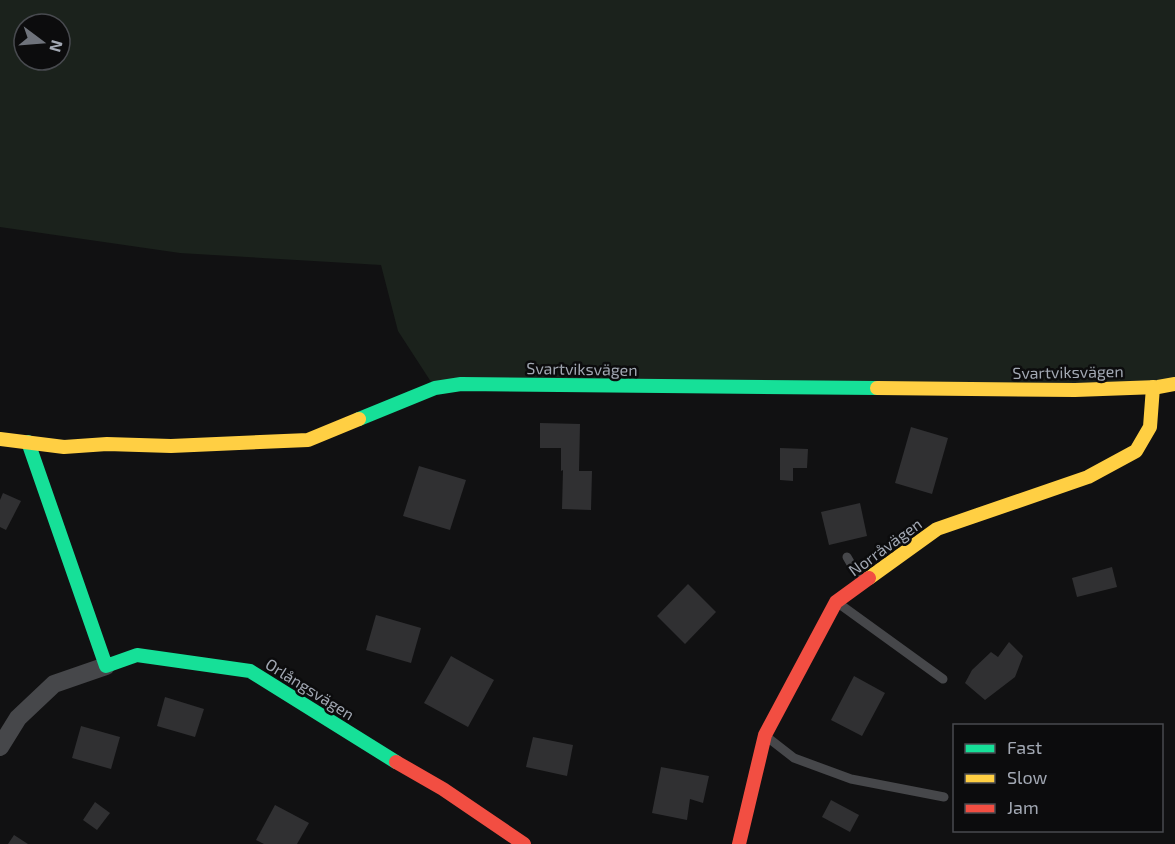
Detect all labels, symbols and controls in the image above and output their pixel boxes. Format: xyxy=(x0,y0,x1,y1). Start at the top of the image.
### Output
north arrow xyxy=(12,12,72,72)
text: N xyxy=(46,38,68,54)
street label: Svartviksvägen xyxy=(526,358,638,379)
street label: Svartviksvägen xyxy=(1012,361,1124,382)
street label: Norråvägen xyxy=(844,514,925,580)
street label: Orlångsvägen xyxy=(262,654,358,723)
legend xyxy=(953,724,1163,832)
text: Fast xyxy=(1007,736,1042,758)
text: Slow xyxy=(1007,766,1048,788)
text: Jam xyxy=(1007,796,1039,818)

